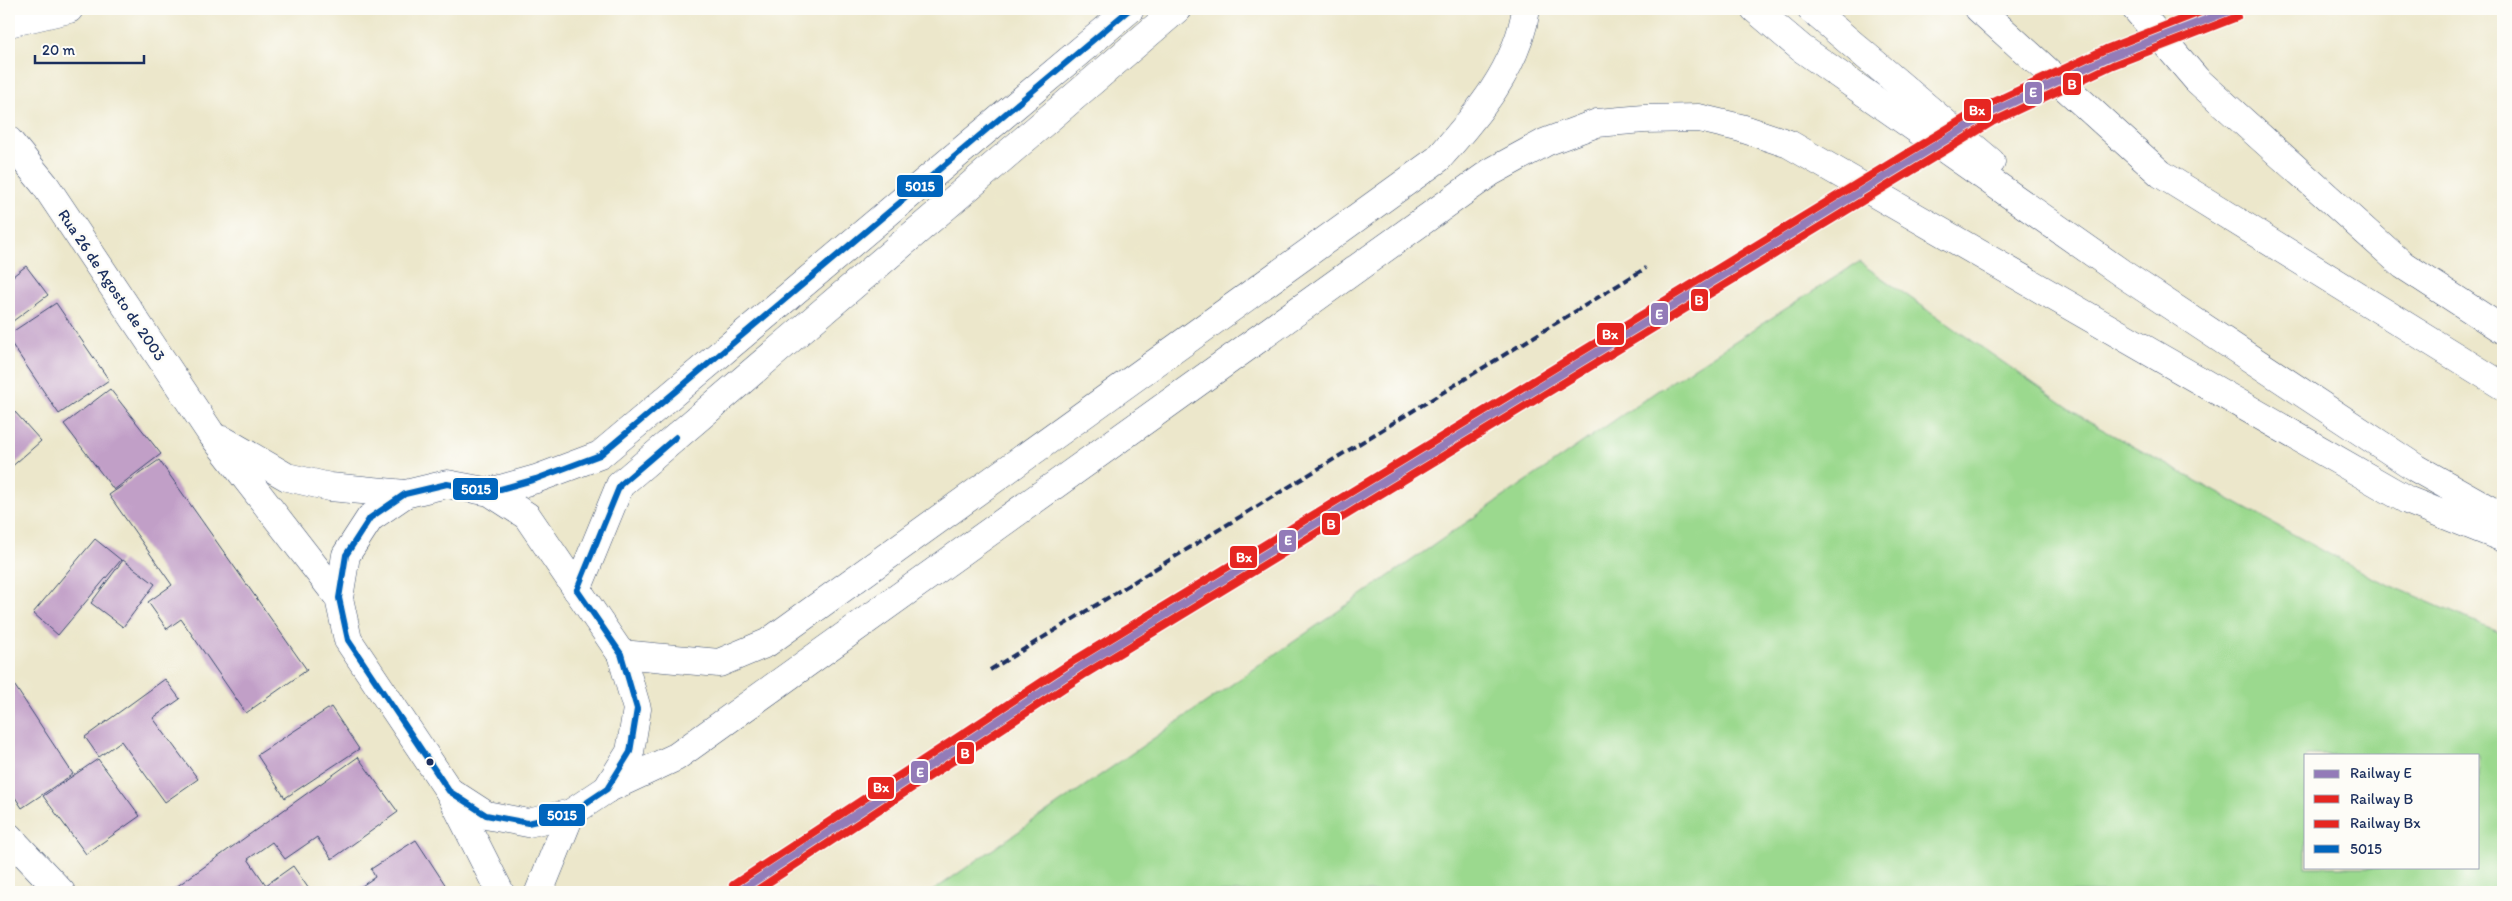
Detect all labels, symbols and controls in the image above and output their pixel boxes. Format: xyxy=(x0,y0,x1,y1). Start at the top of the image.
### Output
scale bar xyxy=(35,32,144,64)
text: 20 m xyxy=(42,41,76,59)
line badge: B xyxy=(2062,72,2082,96)
text: B xyxy=(2067,76,2077,93)
line badge: E xyxy=(2024,81,2043,105)
text: E xyxy=(2029,84,2037,101)
line badge: Bx xyxy=(1963,98,1992,122)
text: Bx xyxy=(1969,102,1986,119)
line badge: 5015 xyxy=(896,174,944,198)
text: 5015 xyxy=(905,178,936,195)
street label: Rua 26 de Agosto de 2003 xyxy=(54,206,170,365)
line badge: B xyxy=(1690,288,1709,312)
text: B xyxy=(1694,292,1704,309)
line badge: E xyxy=(1650,302,1669,326)
text: E xyxy=(1655,306,1663,323)
line badge: Bx xyxy=(1596,322,1625,346)
text: Bx xyxy=(1602,326,1619,343)
line badge: 5015 xyxy=(452,477,499,501)
text: 5015 xyxy=(461,481,492,498)
line badge: B xyxy=(1321,512,1341,536)
text: B xyxy=(1326,516,1336,533)
line badge: E xyxy=(1278,529,1297,553)
text: E xyxy=(1284,532,1292,549)
line badge: Bx xyxy=(1229,545,1258,569)
text: Bx xyxy=(1236,549,1253,566)
line badge: B xyxy=(956,741,975,765)
text: B xyxy=(960,745,970,762)
legend xyxy=(2304,754,2480,868)
unlabelled marker xyxy=(425,757,435,767)
line badge: E xyxy=(910,760,929,784)
text: E xyxy=(916,764,924,781)
text: Railway E xyxy=(2350,764,2412,782)
line badge: Bx xyxy=(867,776,895,800)
text: Bx xyxy=(873,779,890,796)
text: Railway B xyxy=(2350,790,2413,808)
line badge: 5015 xyxy=(538,803,586,827)
text: 5015 xyxy=(547,807,578,824)
text: Railway Bx xyxy=(2350,814,2421,832)
text: 5015 xyxy=(2350,840,2382,858)

